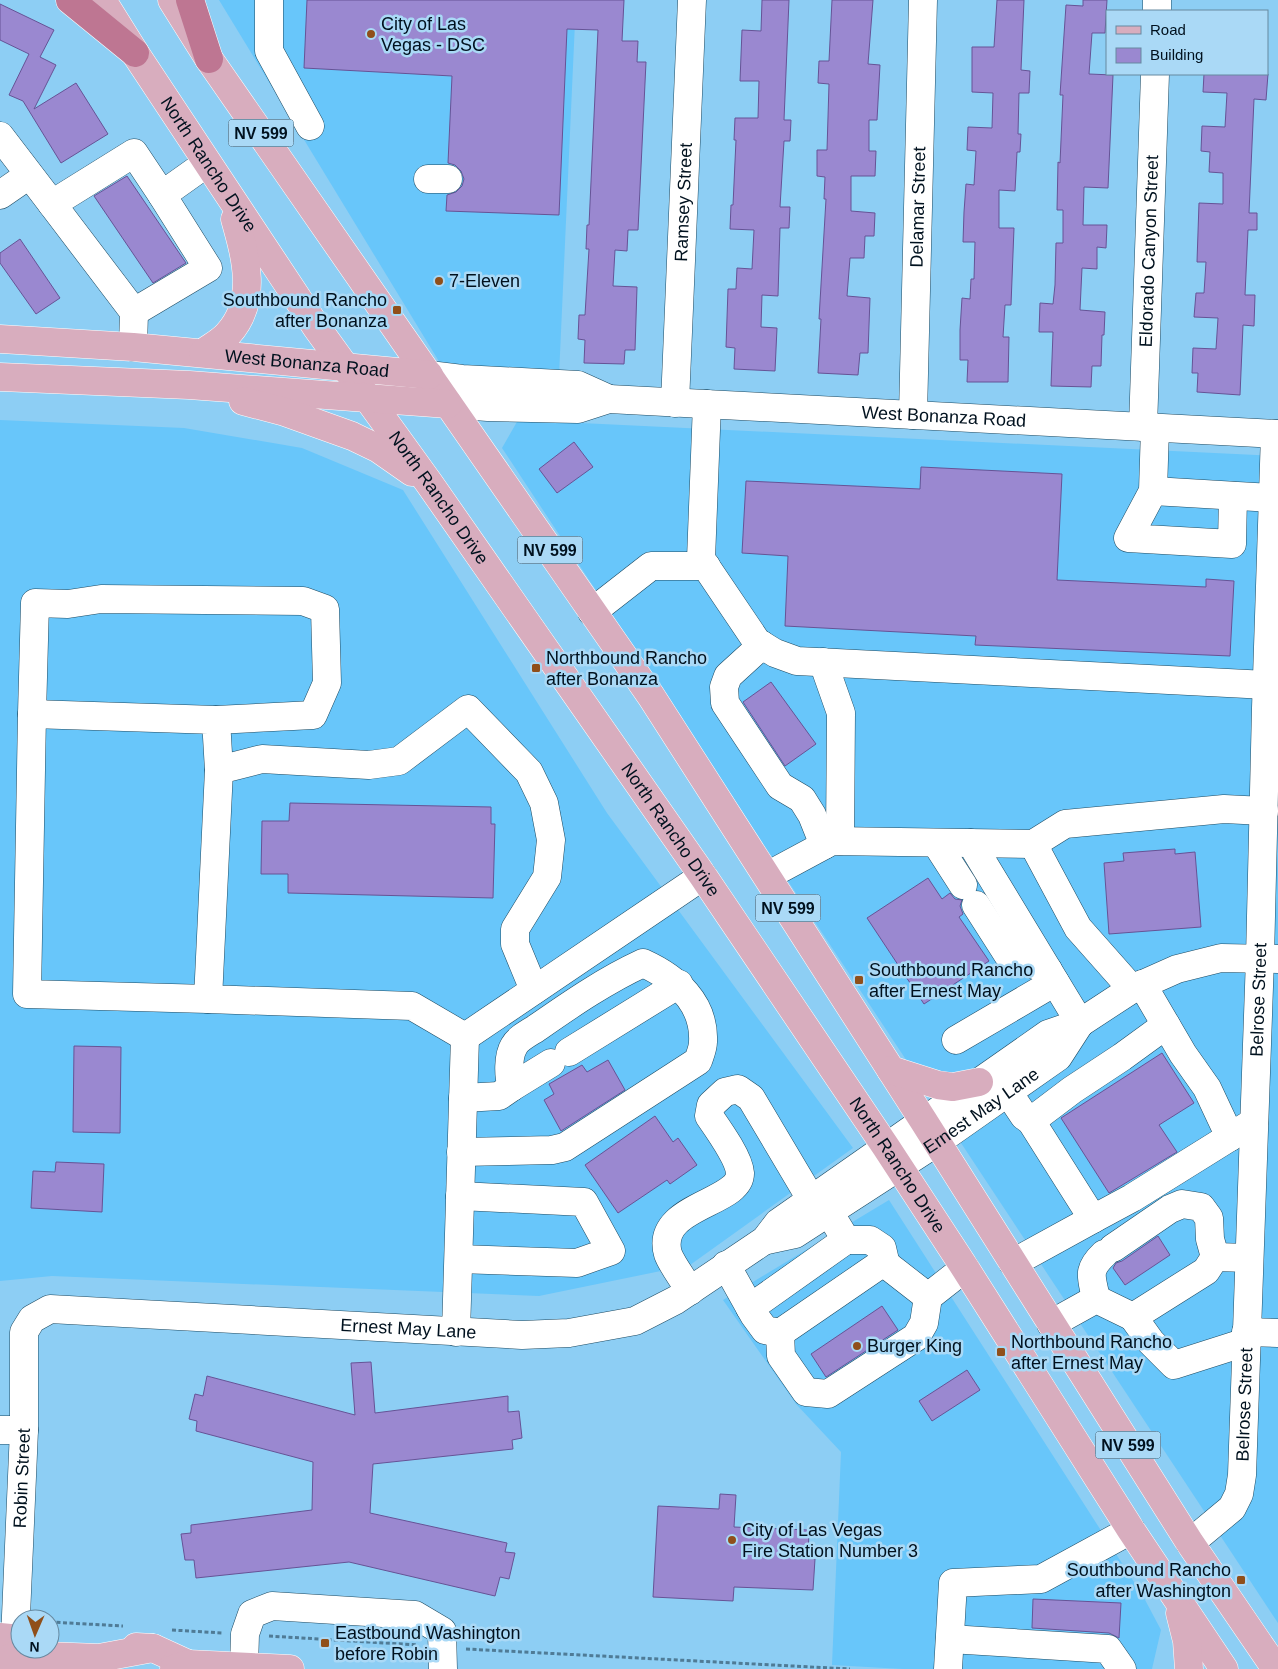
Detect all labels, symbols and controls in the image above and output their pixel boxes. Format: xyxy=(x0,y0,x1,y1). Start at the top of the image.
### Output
legend xyxy=(1106,10,1268,75)
place label: City of Las Vegas - DSC xyxy=(381,14,485,55)
text: Road xyxy=(1150,21,1186,38)
marker: City of Las Vegas - DSC xyxy=(365,28,377,40)
text: Building xyxy=(1150,46,1203,63)
street label: North Rancho Drive xyxy=(157,93,261,236)
road number: NV 599 xyxy=(228,120,294,146)
street label: Ramsey Street xyxy=(671,142,696,262)
street label: Delamar Street xyxy=(907,146,929,268)
street label: Eldorado Canyon Street xyxy=(1136,155,1162,348)
place label: 7-Eleven xyxy=(449,271,520,291)
marker: 7-Eleven xyxy=(433,275,445,287)
place label: Southbound Rancho after Bonanza xyxy=(223,290,388,331)
marker: Southbound Rancho after Bonanza xyxy=(391,304,403,316)
street label: West Bonanza Road xyxy=(224,346,390,381)
street label: West Bonanza Road xyxy=(861,402,1027,431)
street label: North Rancho Drive xyxy=(385,427,492,568)
road number: NV 599 xyxy=(518,536,582,564)
place label: Northbound Rancho after Bonanza xyxy=(546,648,707,689)
marker: Northbound Rancho after Bonanza xyxy=(530,662,542,674)
street label: North Rancho Drive xyxy=(617,759,724,900)
road number: NV 599 xyxy=(756,894,820,921)
street label: Belrose Street xyxy=(1247,943,1270,1057)
place label: Southbound Rancho after Ernest May xyxy=(869,960,1033,1001)
marker: Southbound Rancho after Ernest May xyxy=(853,974,865,986)
street label: Ernest May Lane xyxy=(920,1064,1043,1158)
street label: North Rancho Drive xyxy=(845,1094,949,1237)
street label: Ernest May Lane xyxy=(340,1315,477,1342)
place label: Northbound Rancho after Ernest May xyxy=(1011,1332,1172,1373)
place label: Burger King xyxy=(867,1336,962,1356)
marker: Burger King xyxy=(851,1340,863,1352)
marker: Northbound Rancho after Ernest May xyxy=(995,1346,1007,1358)
street label: Belrose Street xyxy=(1232,1347,1256,1462)
street label: Robin Street xyxy=(10,1428,34,1529)
road number: NV 599 xyxy=(1096,1432,1160,1458)
place label: City of Las Vegas Fire Station Number 3 xyxy=(742,1520,918,1561)
marker: City of Las Vegas Fire Station Number 3 xyxy=(726,1534,738,1546)
place label: Southbound Rancho after Washington xyxy=(1067,1560,1231,1601)
marker: Southbound Rancho after Washington xyxy=(1235,1574,1247,1586)
north arrow xyxy=(10,1609,60,1659)
place label: Eastbound Washington before Robin xyxy=(335,1623,520,1664)
marker: Eastbound Washington before Robin xyxy=(319,1637,331,1649)
text: N xyxy=(29,1639,40,1655)

